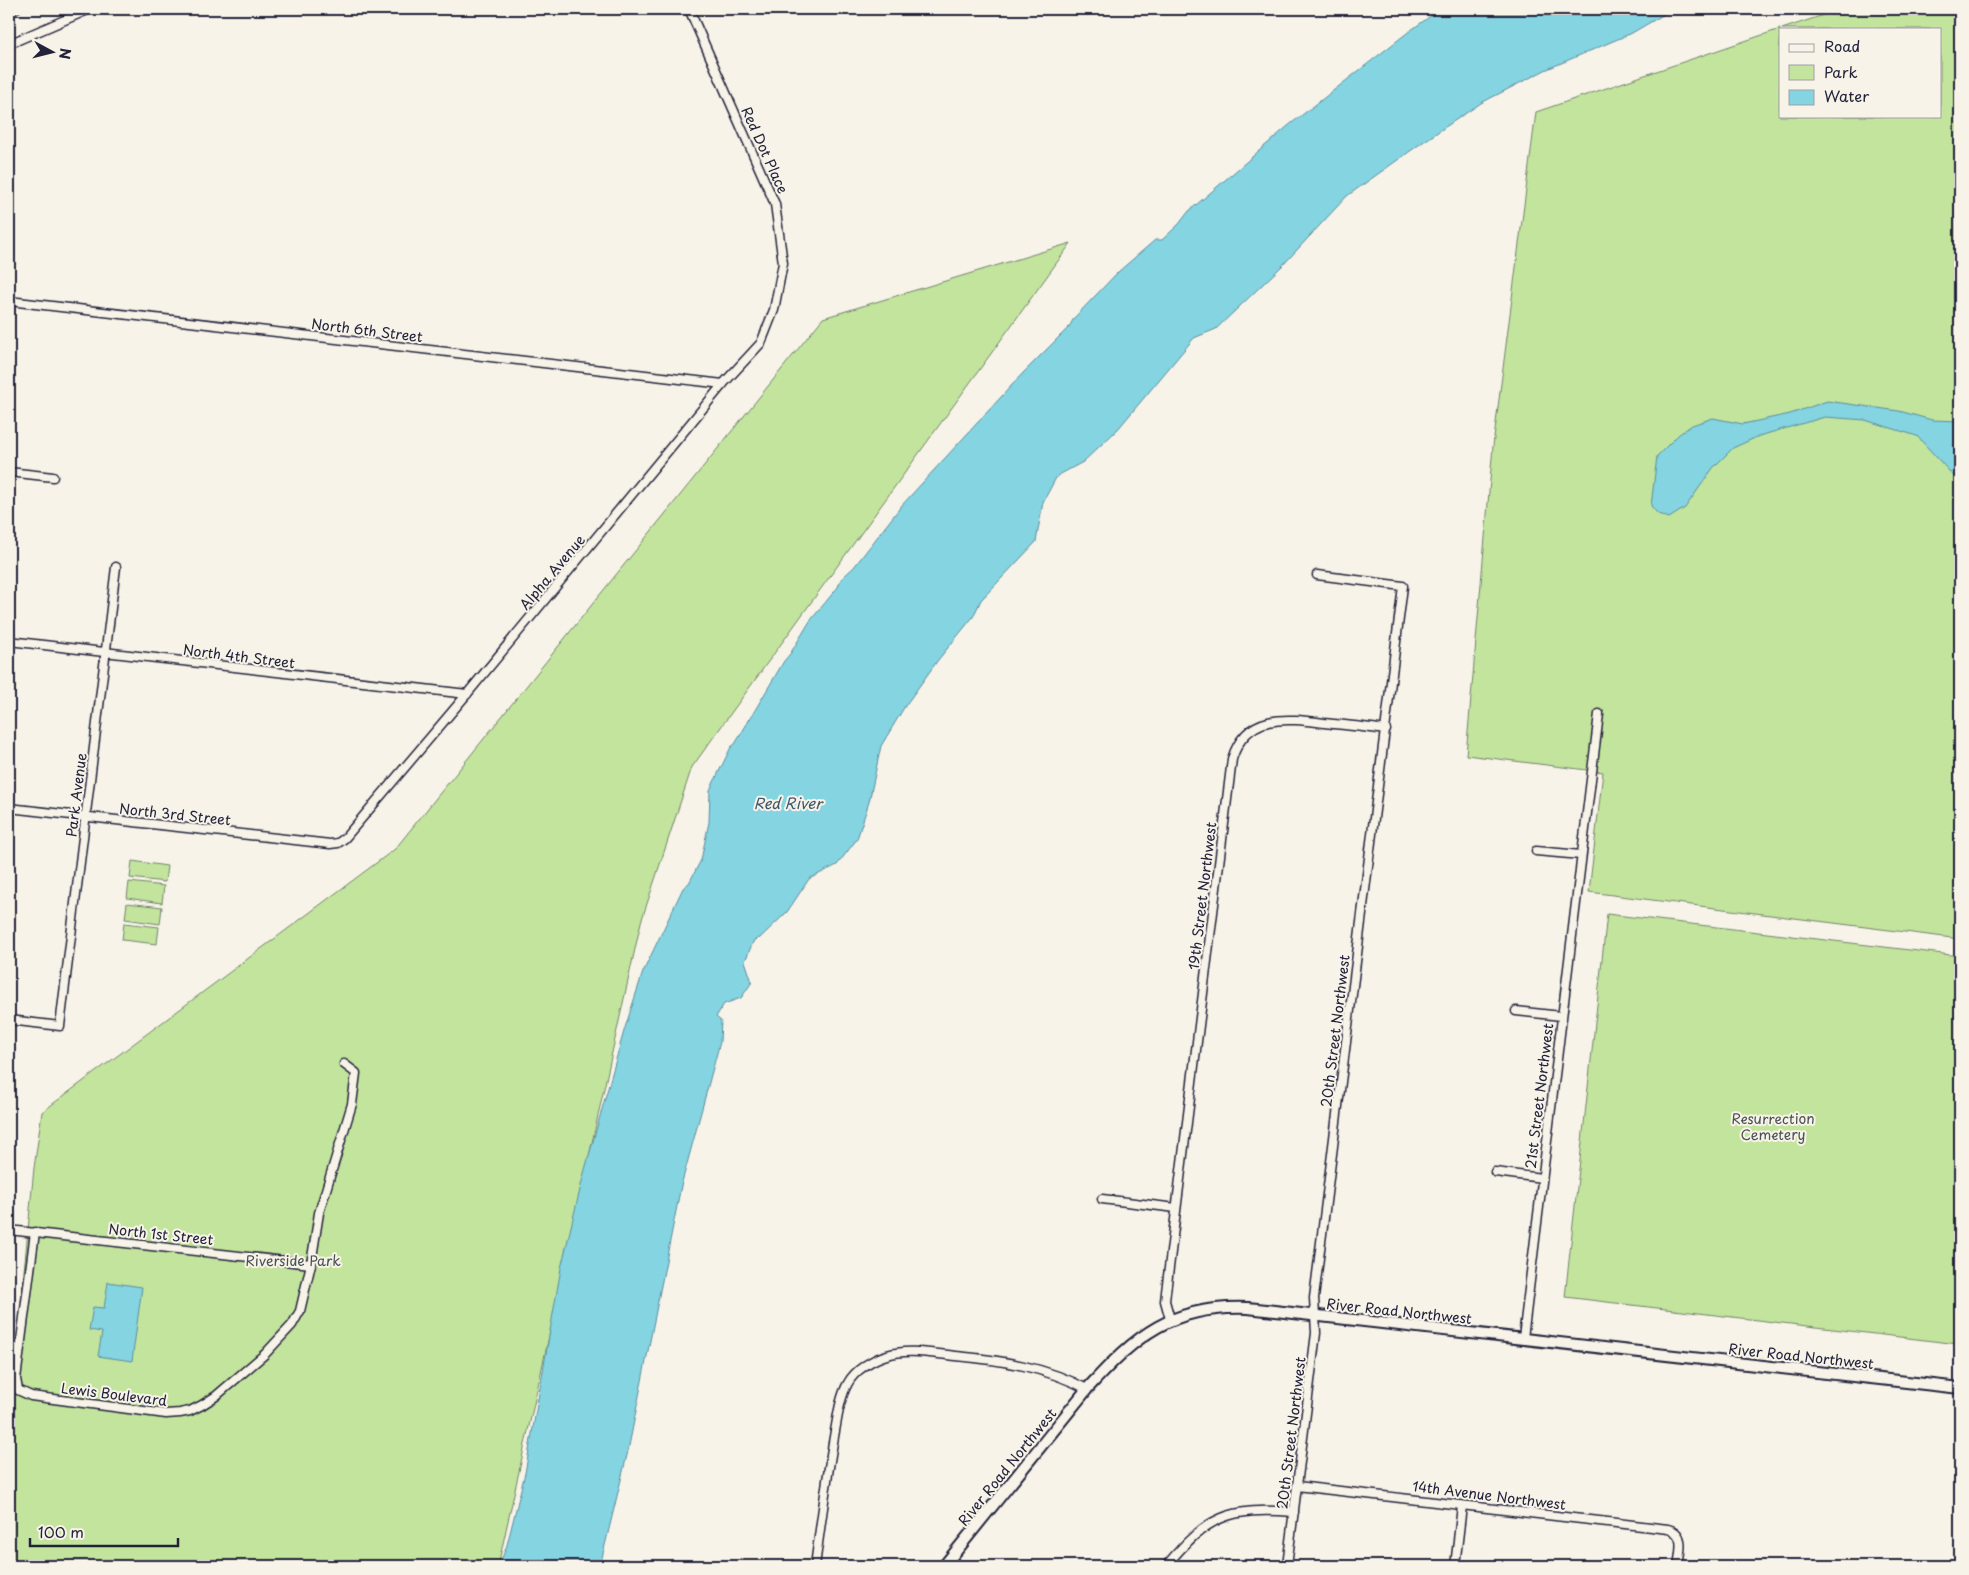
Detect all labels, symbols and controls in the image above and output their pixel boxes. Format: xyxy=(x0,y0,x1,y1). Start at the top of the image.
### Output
north arrow xyxy=(28,28,78,78)
legend xyxy=(1779,28,1942,118)
text: Road xyxy=(1824,34,1860,57)
text: N xyxy=(54,47,76,60)
text: Park xyxy=(1824,60,1858,83)
text: Water xyxy=(1824,84,1869,107)
street label: Red Dot Place xyxy=(736,103,794,197)
street label: North 6th Street xyxy=(310,313,424,347)
street label: Alpha Avenue xyxy=(514,530,590,614)
street label: North 4th Street xyxy=(182,639,296,673)
street label: Park Avenue xyxy=(60,751,92,838)
water label: Red River xyxy=(754,791,824,814)
street label: North 3rd Street xyxy=(118,798,232,830)
street label: 19th Street Northwest xyxy=(1183,820,1222,971)
street label: 20th Street Northwest xyxy=(1315,953,1355,1108)
street label: 21st Street Northwest xyxy=(1520,1022,1558,1170)
park label: Resurrection Cemetery xyxy=(1731,1108,1815,1145)
street label: North 1st Street xyxy=(108,1218,215,1250)
park label: Riverside Park xyxy=(245,1250,341,1271)
street label: River Road Northwest xyxy=(1325,1293,1473,1329)
street label: River Road Northwest xyxy=(1727,1338,1875,1374)
street label: 20th Street Northwest xyxy=(1271,1355,1311,1510)
street label: Lewis Boulevard xyxy=(60,1377,169,1411)
street label: River Road Northwest xyxy=(953,1403,1061,1530)
street label: 14th Avenue Northwest xyxy=(1411,1475,1567,1515)
scale bar xyxy=(30,1515,178,1547)
text: 100 m xyxy=(38,1520,84,1543)

